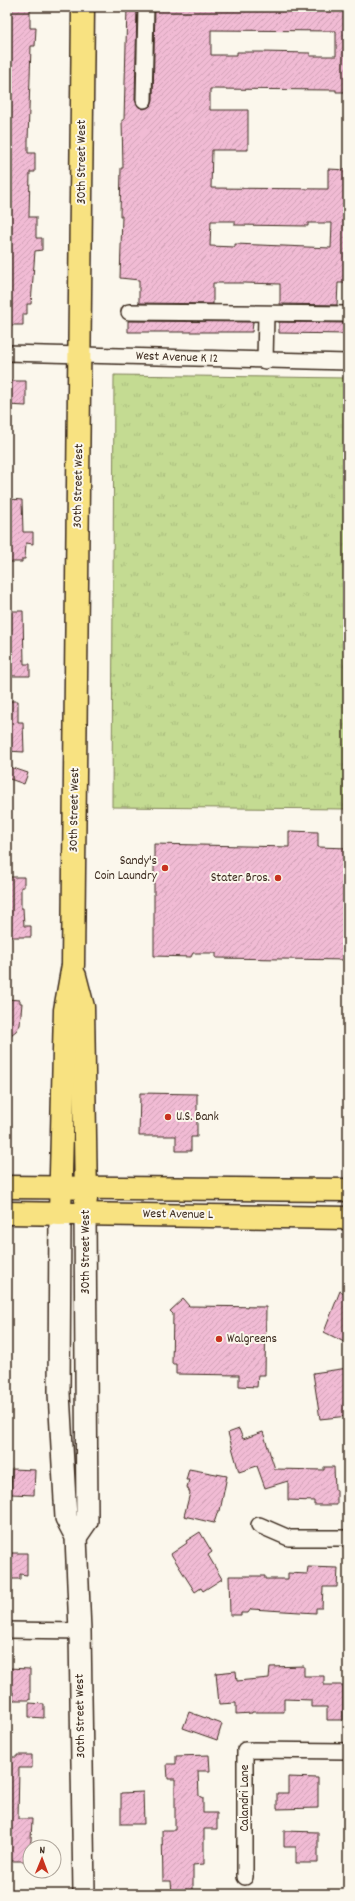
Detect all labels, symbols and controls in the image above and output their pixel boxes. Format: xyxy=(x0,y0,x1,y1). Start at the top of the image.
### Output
street label: 30th Street West xyxy=(73,119,92,204)
street label: West Avenue K 12 xyxy=(135,347,219,369)
street label: 30th Street West xyxy=(69,443,89,528)
street label: 30th Street West xyxy=(65,767,85,852)
place label: Sandy's Coin Laundry xyxy=(94,852,158,886)
marker: Sandy's Coin Laundry xyxy=(160,863,170,873)
place label: Stater Bros. xyxy=(211,869,270,888)
marker: Stater Bros. xyxy=(273,873,283,883)
place label: U.S. Bank xyxy=(176,1108,219,1127)
marker: U.S. Bank xyxy=(163,1112,173,1122)
street label: West Avenue L xyxy=(143,1205,214,1225)
street label: 30th Street West xyxy=(77,1209,96,1294)
place label: Walgreens xyxy=(227,1330,277,1349)
marker: Walgreens xyxy=(214,1334,224,1344)
street label: 30th Street West xyxy=(71,1673,91,1758)
street label: Calandri Lane xyxy=(236,1764,255,1832)
north arrow xyxy=(22,1839,62,1879)
text: N xyxy=(39,1843,46,1859)

